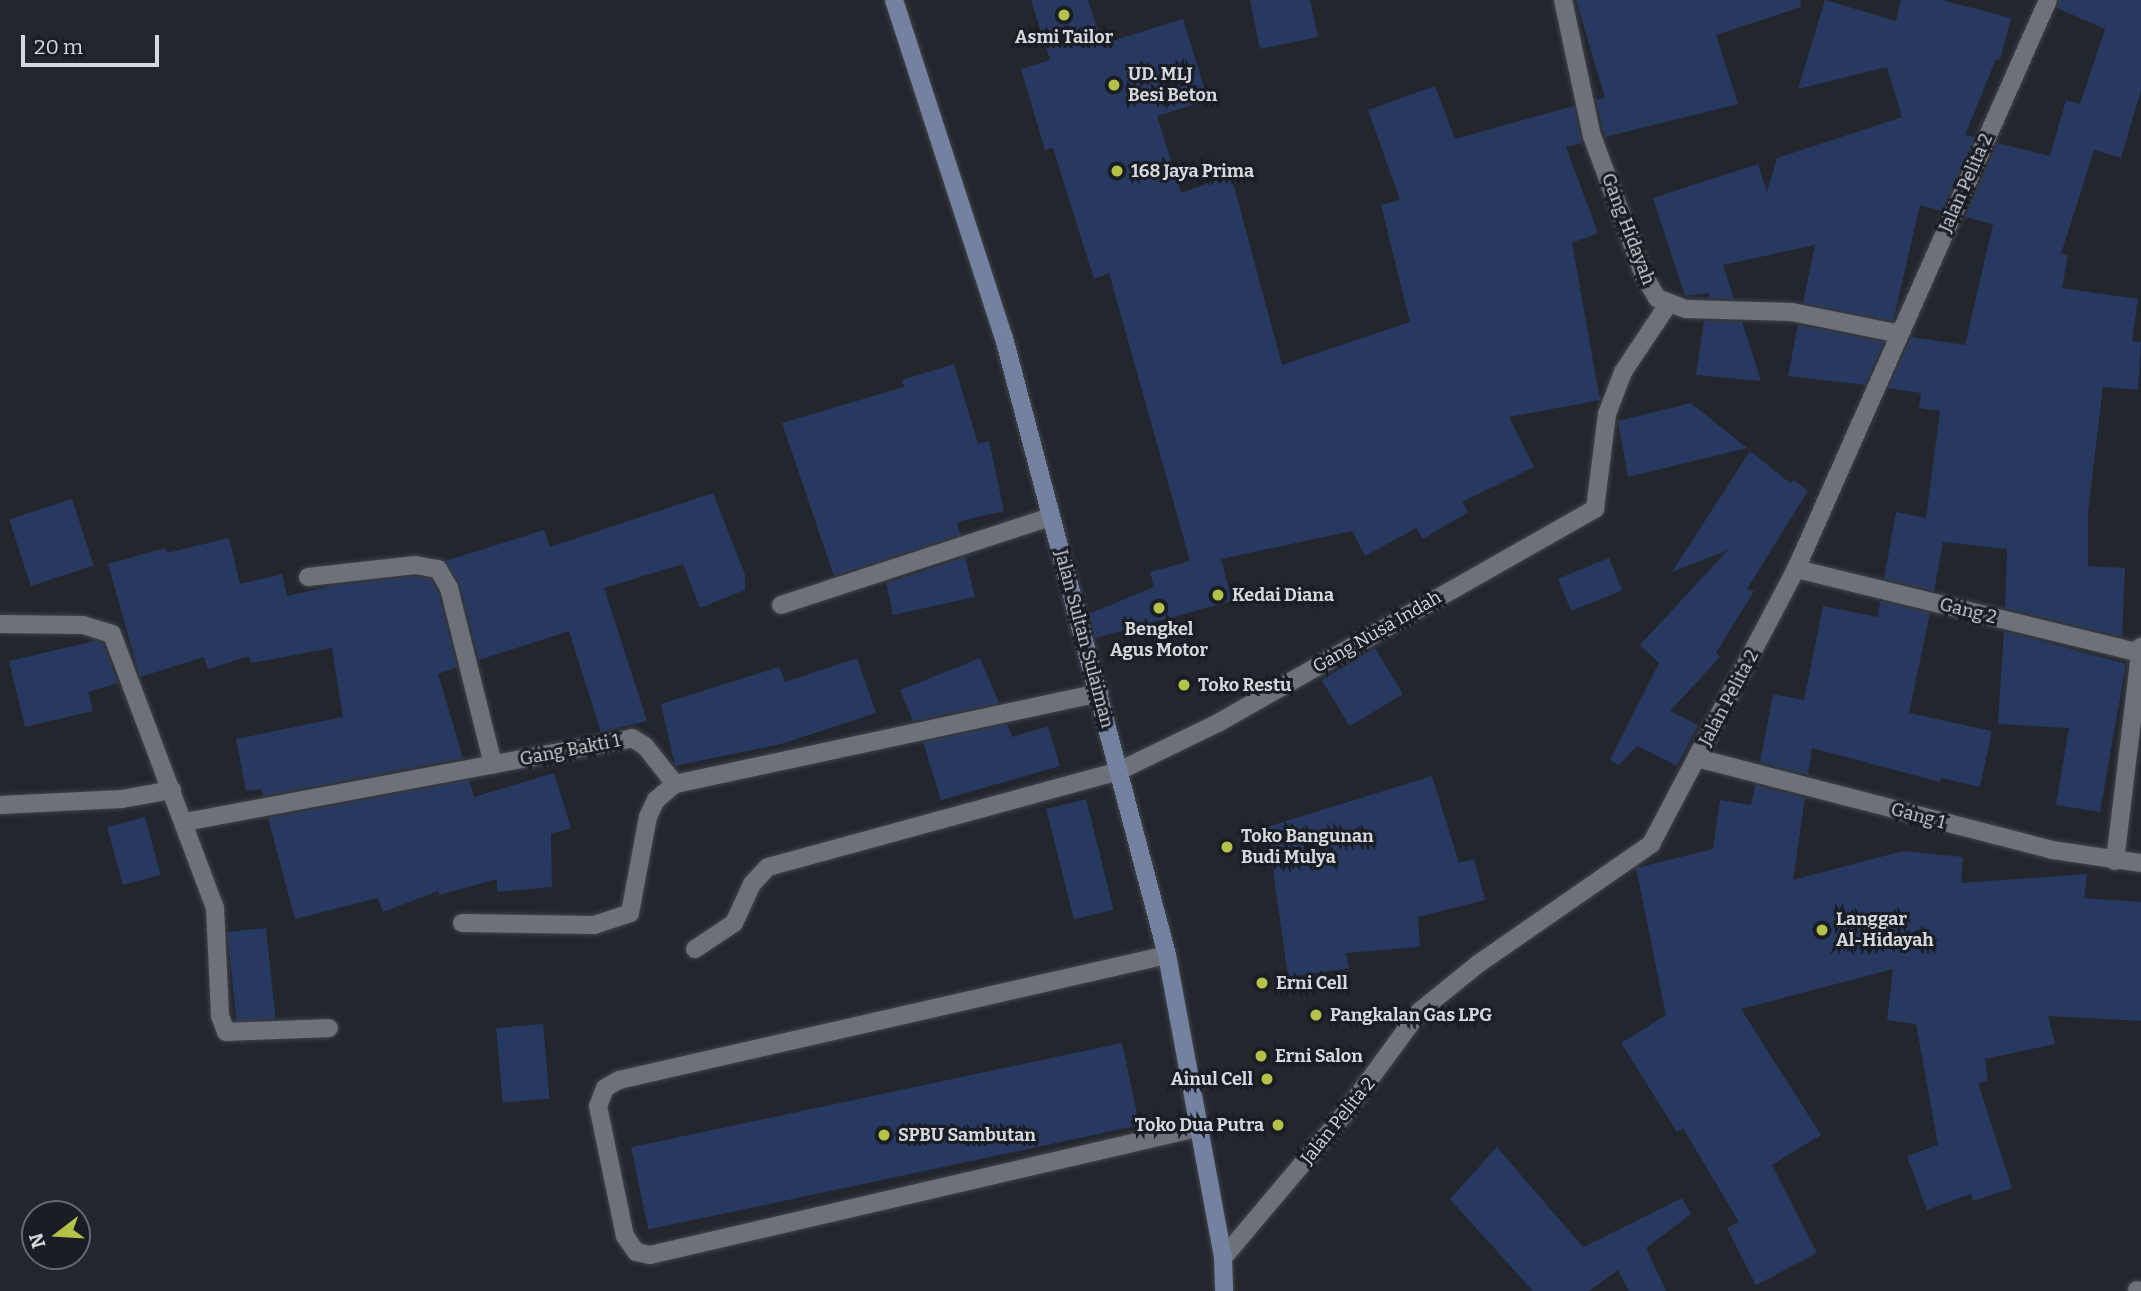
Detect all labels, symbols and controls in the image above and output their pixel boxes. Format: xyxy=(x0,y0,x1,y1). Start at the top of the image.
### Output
marker: Asmi Tailor xyxy=(1056,7,1072,23)
scale bar xyxy=(24,21,163,65)
place label: Asmi Tailor xyxy=(1015,26,1113,48)
text: 20 m xyxy=(34,34,83,60)
place label: UD. MLJ Besi Beton xyxy=(1128,64,1217,106)
marker: UD. MLJ Besi Beton xyxy=(1106,77,1122,93)
street label: Jalan Pelita 2 xyxy=(1935,130,1997,236)
place label: 168 Jaya Prima xyxy=(1131,160,1254,182)
marker: 168 Jaya Prima xyxy=(1109,163,1125,179)
street label: Gang Hidayah xyxy=(1597,170,1659,288)
street label: Jalan Sultan Sulaiman xyxy=(1050,548,1118,730)
place label: Kedai Diana xyxy=(1232,584,1334,606)
street label: Gang Nusa Indah xyxy=(1309,586,1445,678)
marker: Kedai Diana xyxy=(1210,587,1226,603)
street label: Gang 2 xyxy=(1937,594,1999,628)
marker: Bengkel Agus Motor xyxy=(1151,600,1167,616)
place label: Bengkel Agus Motor xyxy=(1110,619,1208,662)
street label: Jalan Pelita 2 xyxy=(1695,646,1763,750)
place label: Toko Restu xyxy=(1198,674,1291,696)
marker: Toko Restu xyxy=(1176,677,1192,693)
street label: Gang Bakti 1 xyxy=(518,730,622,770)
street label: Gang 1 xyxy=(1889,798,1947,834)
place label: Toko Bangunan Budi Mulya xyxy=(1241,826,1374,868)
marker: Toko Bangunan Budi Mulya xyxy=(1219,839,1235,855)
place label: Langgar Al-Hidayah xyxy=(1836,909,1934,951)
marker: Langgar Al-Hidayah xyxy=(1814,922,1830,938)
place label: Erni Cell xyxy=(1276,972,1348,994)
marker: Erni Cell xyxy=(1254,975,1270,991)
place label: Pangkalan Gas LPG xyxy=(1330,1004,1492,1026)
marker: Pangkalan Gas LPG xyxy=(1308,1007,1324,1023)
place label: Erni Salon xyxy=(1275,1045,1363,1067)
marker: Erni Salon xyxy=(1253,1048,1269,1064)
place label: Ainul Cell xyxy=(1171,1068,1253,1090)
marker: Ainul Cell xyxy=(1259,1071,1275,1087)
street label: Jalan Pelita 2 xyxy=(1296,1073,1380,1169)
place label: Toko Dua Putra xyxy=(1135,1114,1264,1136)
marker: Toko Dua Putra xyxy=(1270,1117,1286,1133)
place label: SPBU Sambutan xyxy=(898,1124,1036,1146)
marker: SPBU Sambutan xyxy=(876,1127,892,1143)
north arrow xyxy=(21,1200,91,1270)
text: N xyxy=(24,1230,50,1251)

